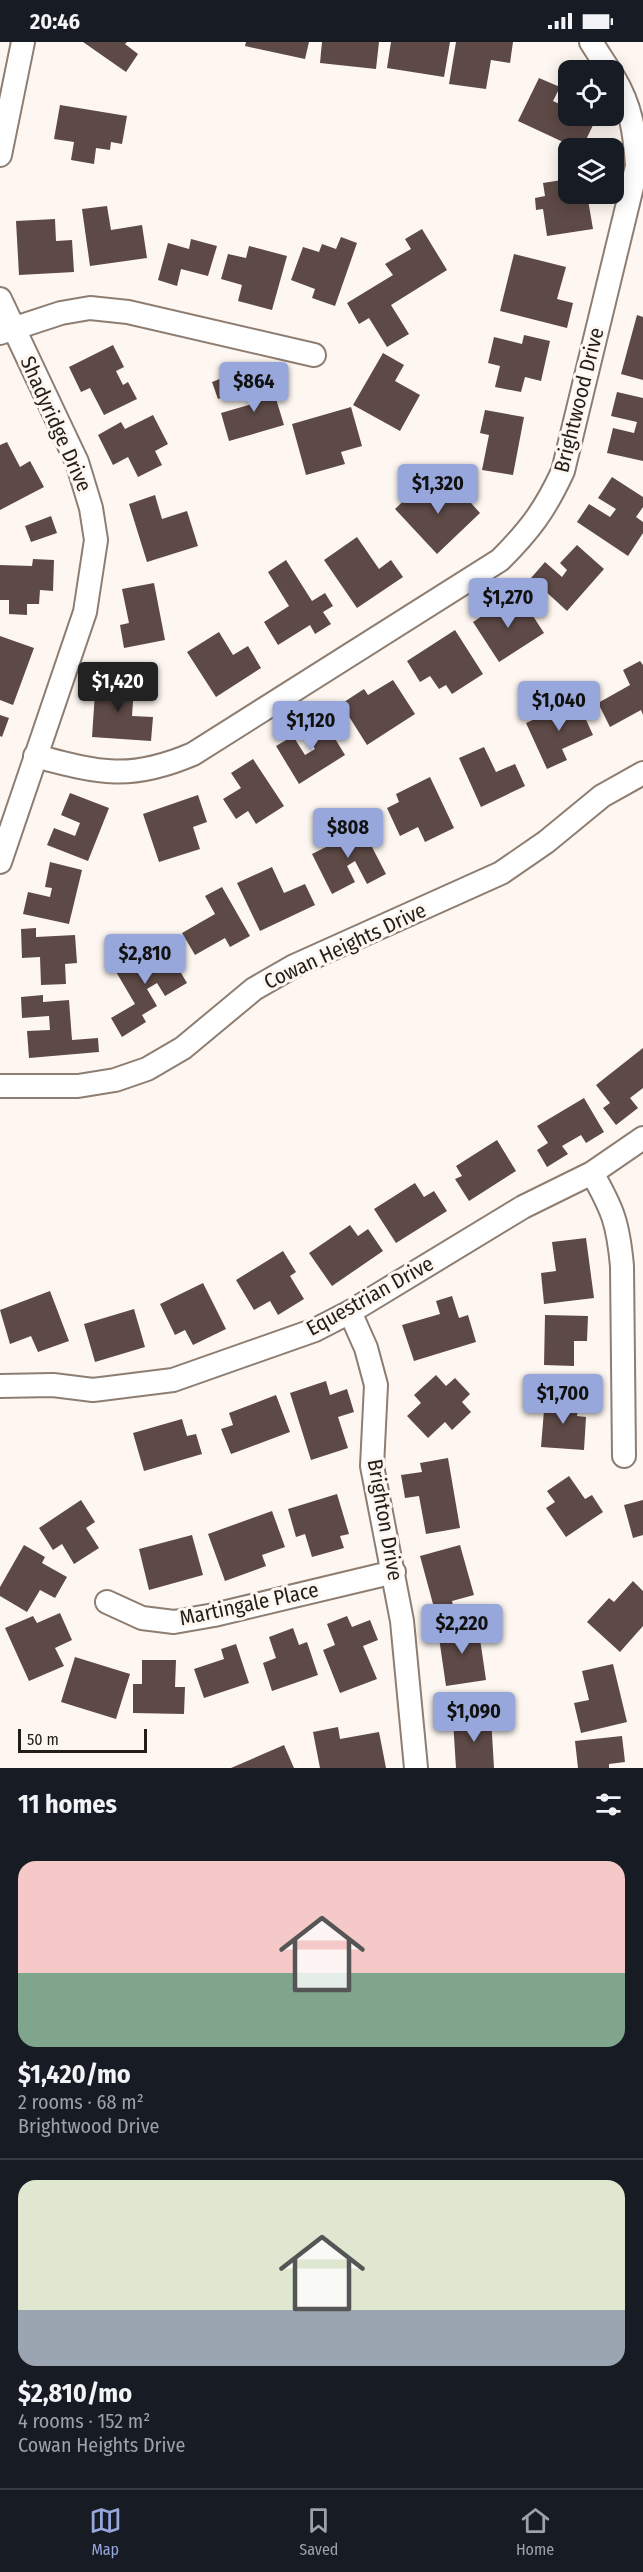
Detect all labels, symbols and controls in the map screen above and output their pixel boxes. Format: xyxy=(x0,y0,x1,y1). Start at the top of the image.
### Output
text: 20:46 xyxy=(30,8,80,35)
map controls xyxy=(558,60,624,204)
button: locate xyxy=(558,60,624,126)
button: layers xyxy=(558,138,624,204)
street label: Brightwood Drive xyxy=(548,325,610,475)
street label: Shadyridge Drive xyxy=(15,352,97,496)
pin: $864 xyxy=(218,362,290,413)
text: $864 xyxy=(233,369,275,393)
pin: $1,320 xyxy=(389,464,487,515)
text: $1,320 xyxy=(412,471,464,495)
pin: $1,270 xyxy=(459,578,557,629)
text: $1,270 xyxy=(483,585,533,609)
pin: $1,420 xyxy=(69,662,167,713)
text: $1,420 xyxy=(92,669,144,693)
pin: $1,040 xyxy=(510,681,608,732)
text: $1,040 xyxy=(532,688,586,712)
pin: $1,120 xyxy=(262,701,360,752)
text: $1,120 xyxy=(287,708,335,732)
pin: $808 xyxy=(312,808,384,859)
text: $808 xyxy=(327,815,369,839)
street label: Cowan Heights Drive xyxy=(260,897,430,995)
pin: $2,810 xyxy=(96,934,194,985)
text: $2,810 xyxy=(118,941,172,965)
street label: Equestrian Drive xyxy=(302,1250,438,1342)
pin: $1,700 xyxy=(514,1374,612,1425)
text: $1,700 xyxy=(537,1381,589,1405)
street label: Brighton Drive xyxy=(362,1457,408,1583)
street label: Martingale Place xyxy=(177,1577,321,1631)
pin: $2,220 xyxy=(413,1604,511,1655)
text: $2,220 xyxy=(436,1611,488,1635)
pin: $1,090 xyxy=(425,1692,523,1743)
text: $1,090 xyxy=(447,1699,501,1723)
scale bar xyxy=(18,1726,147,1754)
text: 50 m xyxy=(27,1730,59,1749)
icon: filters xyxy=(592,1788,625,1821)
text: 11 homes xyxy=(18,1789,117,1820)
icon: home xyxy=(268,1900,376,2008)
text: $1,420/mo xyxy=(18,2059,131,2090)
text: 2 rooms · 68 m² xyxy=(18,2090,144,2114)
text: Brightwood Drive xyxy=(18,2114,159,2138)
icon: home xyxy=(268,2219,376,2327)
text: $2,810/mo xyxy=(18,2378,132,2409)
text: 4 rooms · 152 m² xyxy=(18,2409,150,2433)
text: Cowan Heights Drive xyxy=(18,2433,185,2457)
tab: Map xyxy=(89,2504,122,2559)
tab: Saved xyxy=(299,2504,338,2559)
tab: Home xyxy=(516,2504,554,2559)

